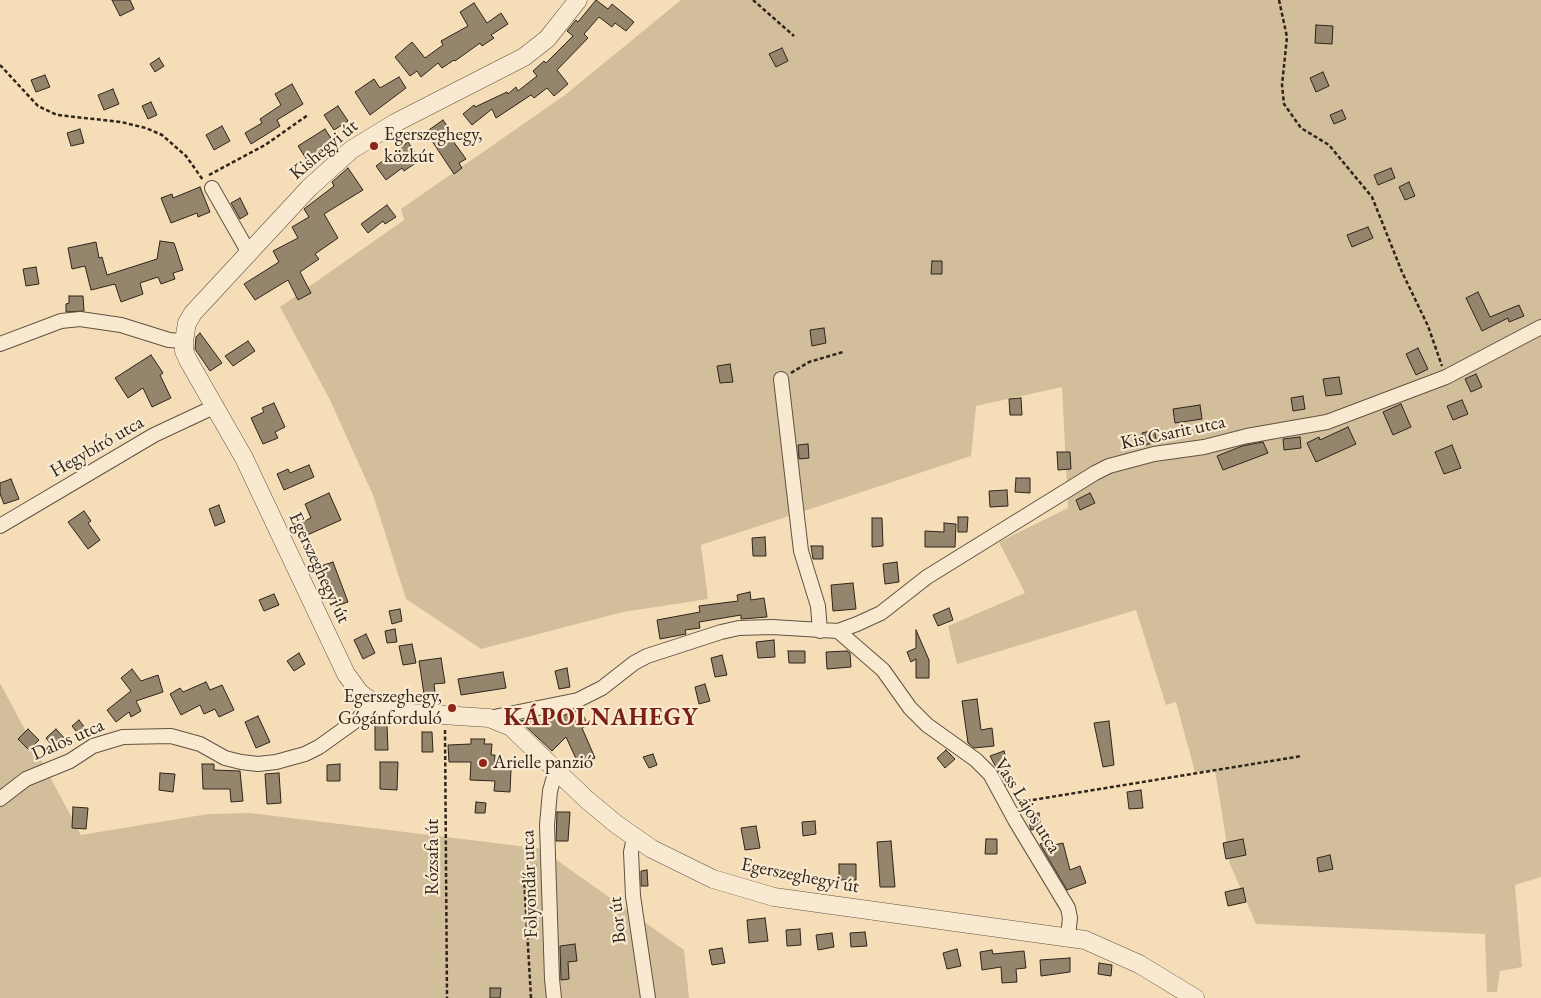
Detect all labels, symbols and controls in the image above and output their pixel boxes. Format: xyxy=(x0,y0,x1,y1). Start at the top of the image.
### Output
street label: Kishegyi út xyxy=(285,115,363,185)
place label: Egerszeghegy, közkút xyxy=(384,124,483,168)
marker: Egerszeghegy, közkút xyxy=(368,140,380,152)
street label: Hegybíró utca xyxy=(46,411,148,483)
street label: Kis Csarit utca xyxy=(1119,411,1227,455)
street label: Egerszeghegyi út xyxy=(283,509,355,627)
place label: Egerszeghegy, Gógánforduló xyxy=(338,686,442,730)
marker: Egerszeghegy, Gógánforduló xyxy=(446,702,458,714)
district label: KÁPOLNAHEGY xyxy=(502,704,700,732)
street label: Dalos utca xyxy=(28,714,108,766)
place label: Arielle panzió xyxy=(493,752,593,774)
street label: Vass Lajos utca xyxy=(989,754,1065,858)
marker: Arielle panzió xyxy=(477,757,489,769)
street label: Rózsafa út xyxy=(422,819,444,895)
street label: Folyondár utca xyxy=(517,829,543,939)
street label: Egerszeghegyi út xyxy=(739,853,861,899)
street label: Bor út xyxy=(604,896,632,944)

